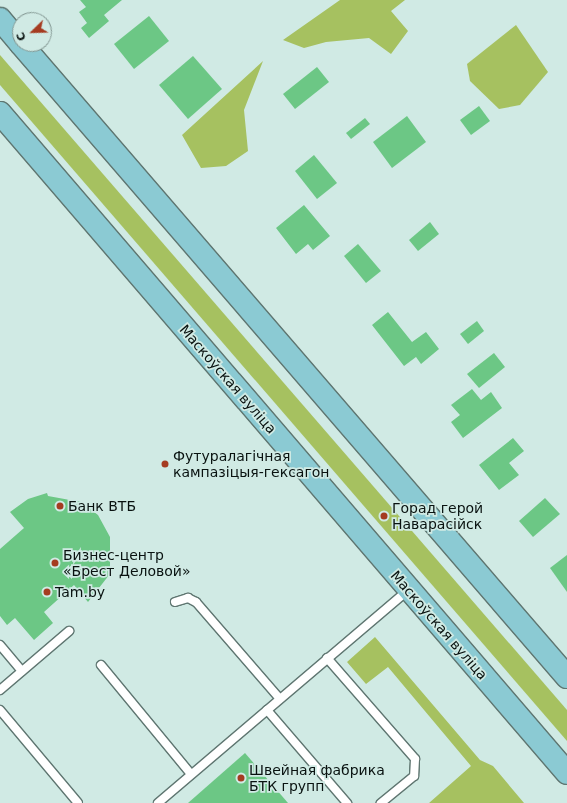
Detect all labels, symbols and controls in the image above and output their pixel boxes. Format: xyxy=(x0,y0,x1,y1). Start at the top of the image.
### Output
north arrow xyxy=(12,12,52,52)
text: С xyxy=(14,30,29,43)
street label: Маскоўская вуліца xyxy=(176,321,280,437)
place label: Футуралагічная кампазіцыя-гексагон xyxy=(173,448,329,480)
marker: Футуралагічная кампазіцыя-гексагон xyxy=(160,459,170,469)
place label: Банк ВТБ xyxy=(68,498,136,514)
place label: Горад герой Наварасійск xyxy=(392,500,483,532)
marker: Банк ВТБ xyxy=(55,501,65,511)
marker: Горад герой Наварасійск xyxy=(379,511,389,521)
place label: Бизнес-центр «Брест Деловой» xyxy=(63,547,191,580)
marker: Бизнес-центр «Брест Деловой» xyxy=(50,558,60,568)
street label: Маскоўская вуліца xyxy=(387,567,491,683)
place label: Tam.by xyxy=(55,584,105,600)
marker: Tam.by xyxy=(42,587,52,597)
place label: Швейная фабрика БТК групп xyxy=(249,762,385,794)
marker: Швейная фабрика БТК групп xyxy=(236,773,246,783)

